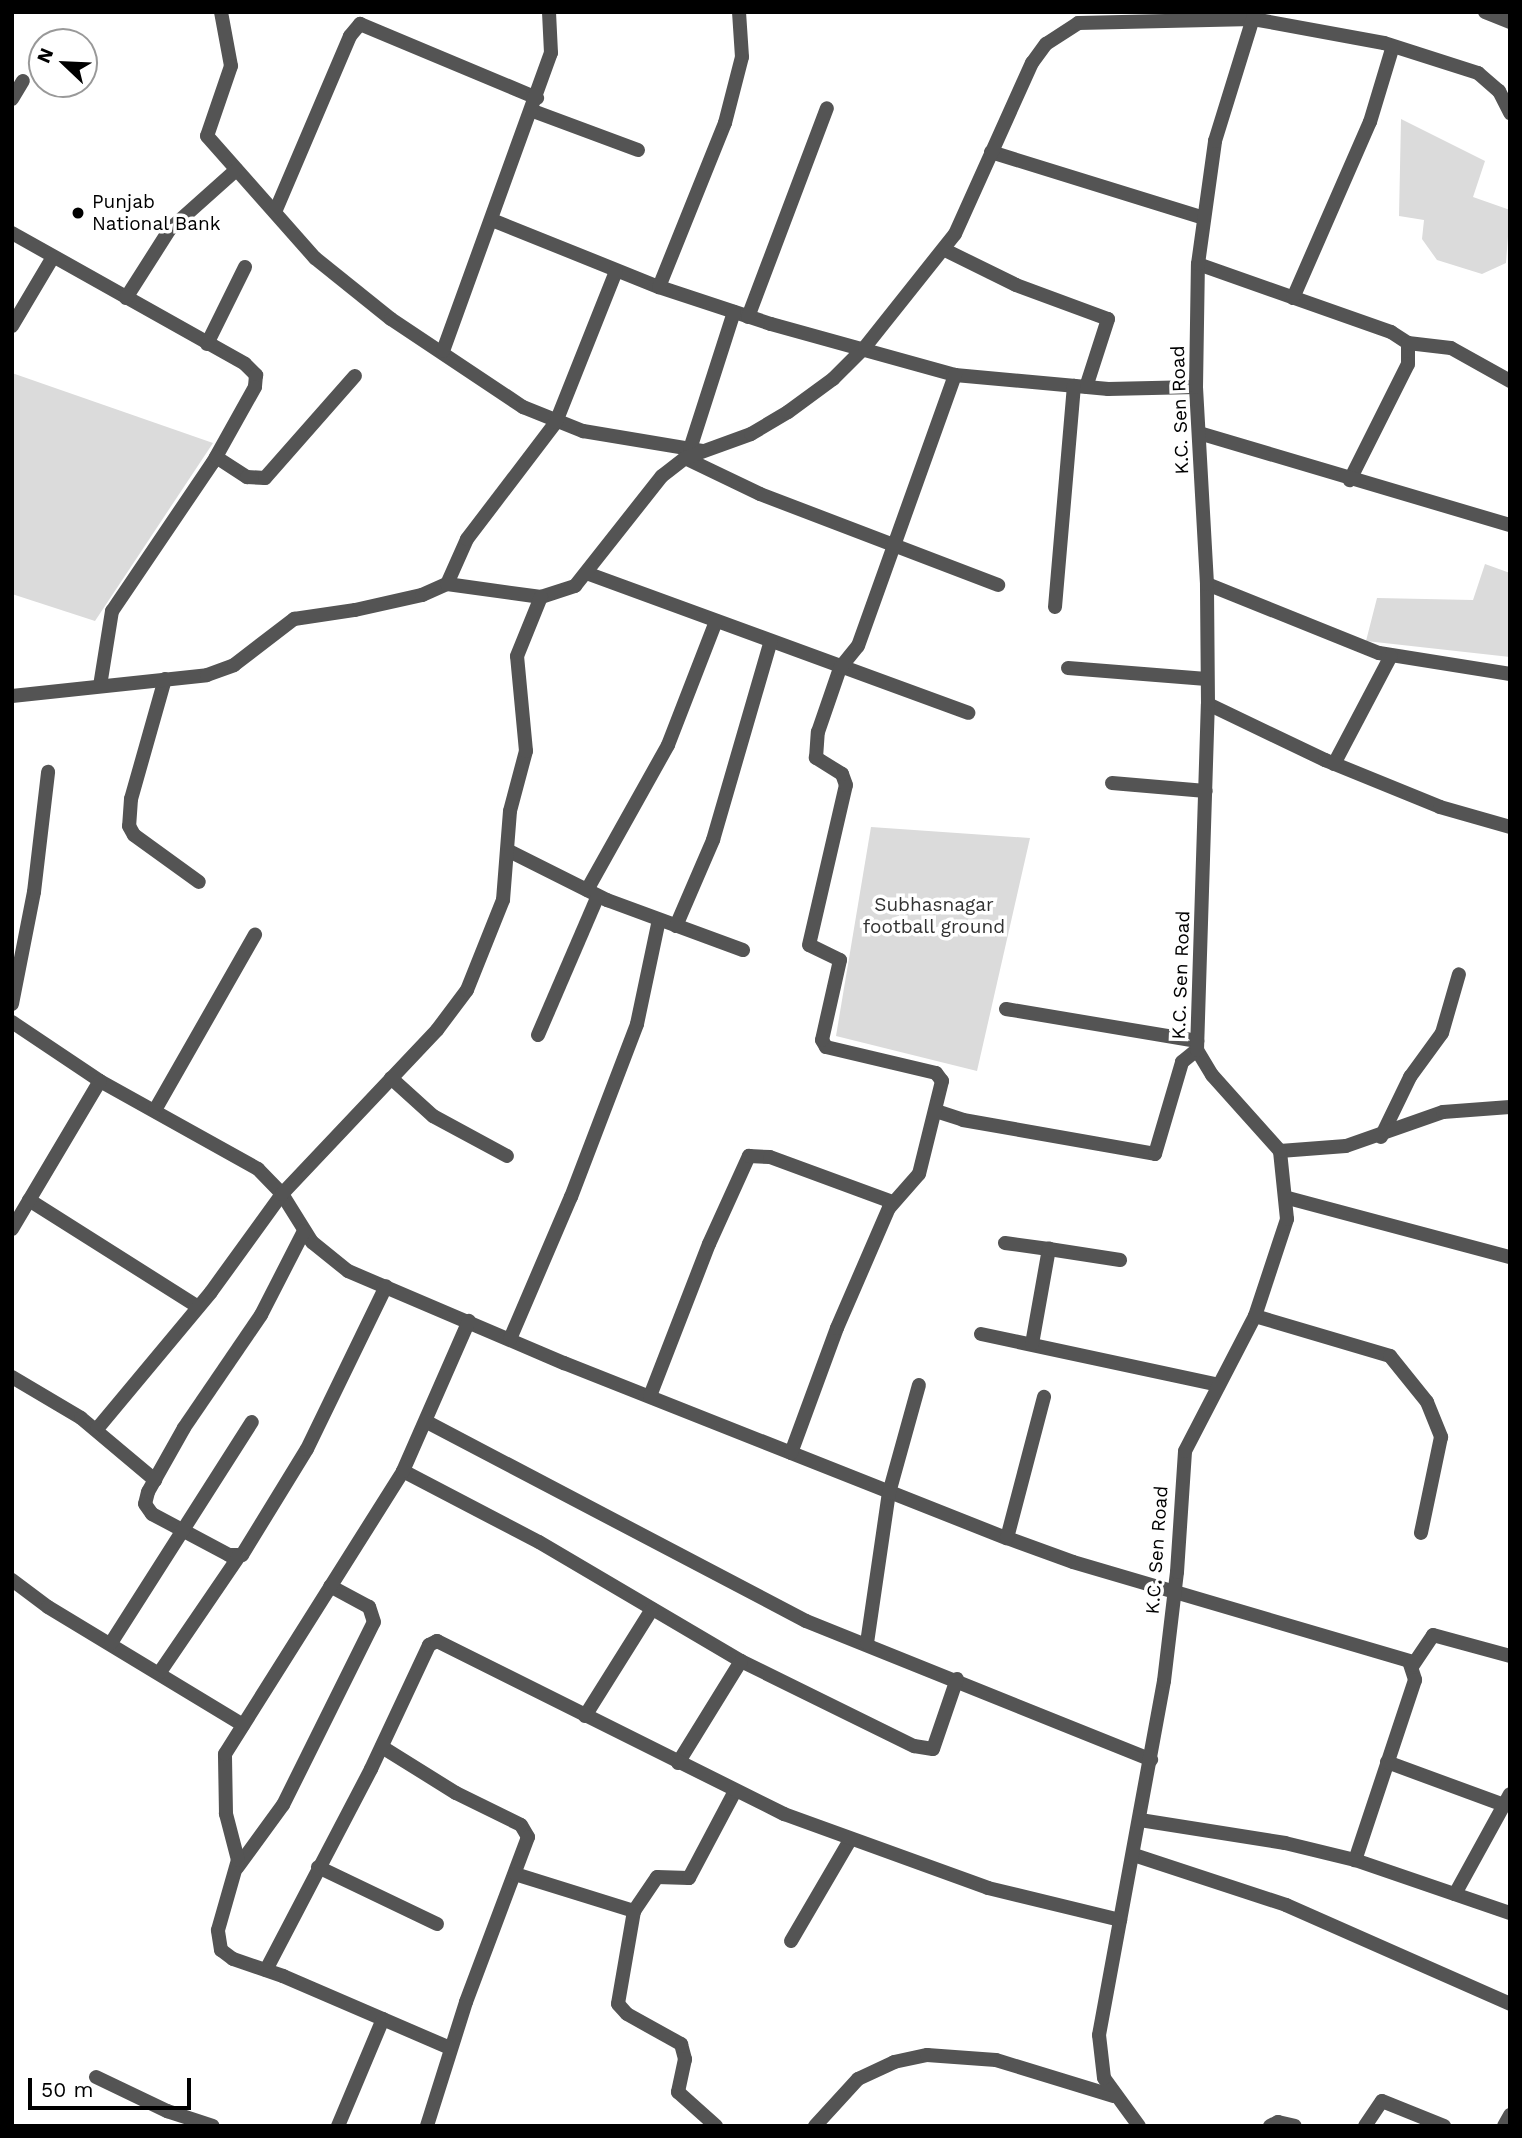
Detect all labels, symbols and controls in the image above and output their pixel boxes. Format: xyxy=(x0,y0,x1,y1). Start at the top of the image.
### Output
north arrow xyxy=(28,28,98,98)
text: N xyxy=(32,44,58,66)
place label: Punjab National Bank xyxy=(92,191,221,235)
marker: Punjab National Bank xyxy=(70,205,86,221)
street label: K.C. Sen Road xyxy=(1166,345,1194,475)
park label: Subhasnagar football ground xyxy=(863,894,1005,938)
street label: K.C. Sen Road xyxy=(1167,910,1195,1040)
street label: K.C. Sen Road xyxy=(1141,1485,1173,1615)
scale bar xyxy=(32,2064,194,2108)
text: 50 m xyxy=(41,2077,93,2102)

